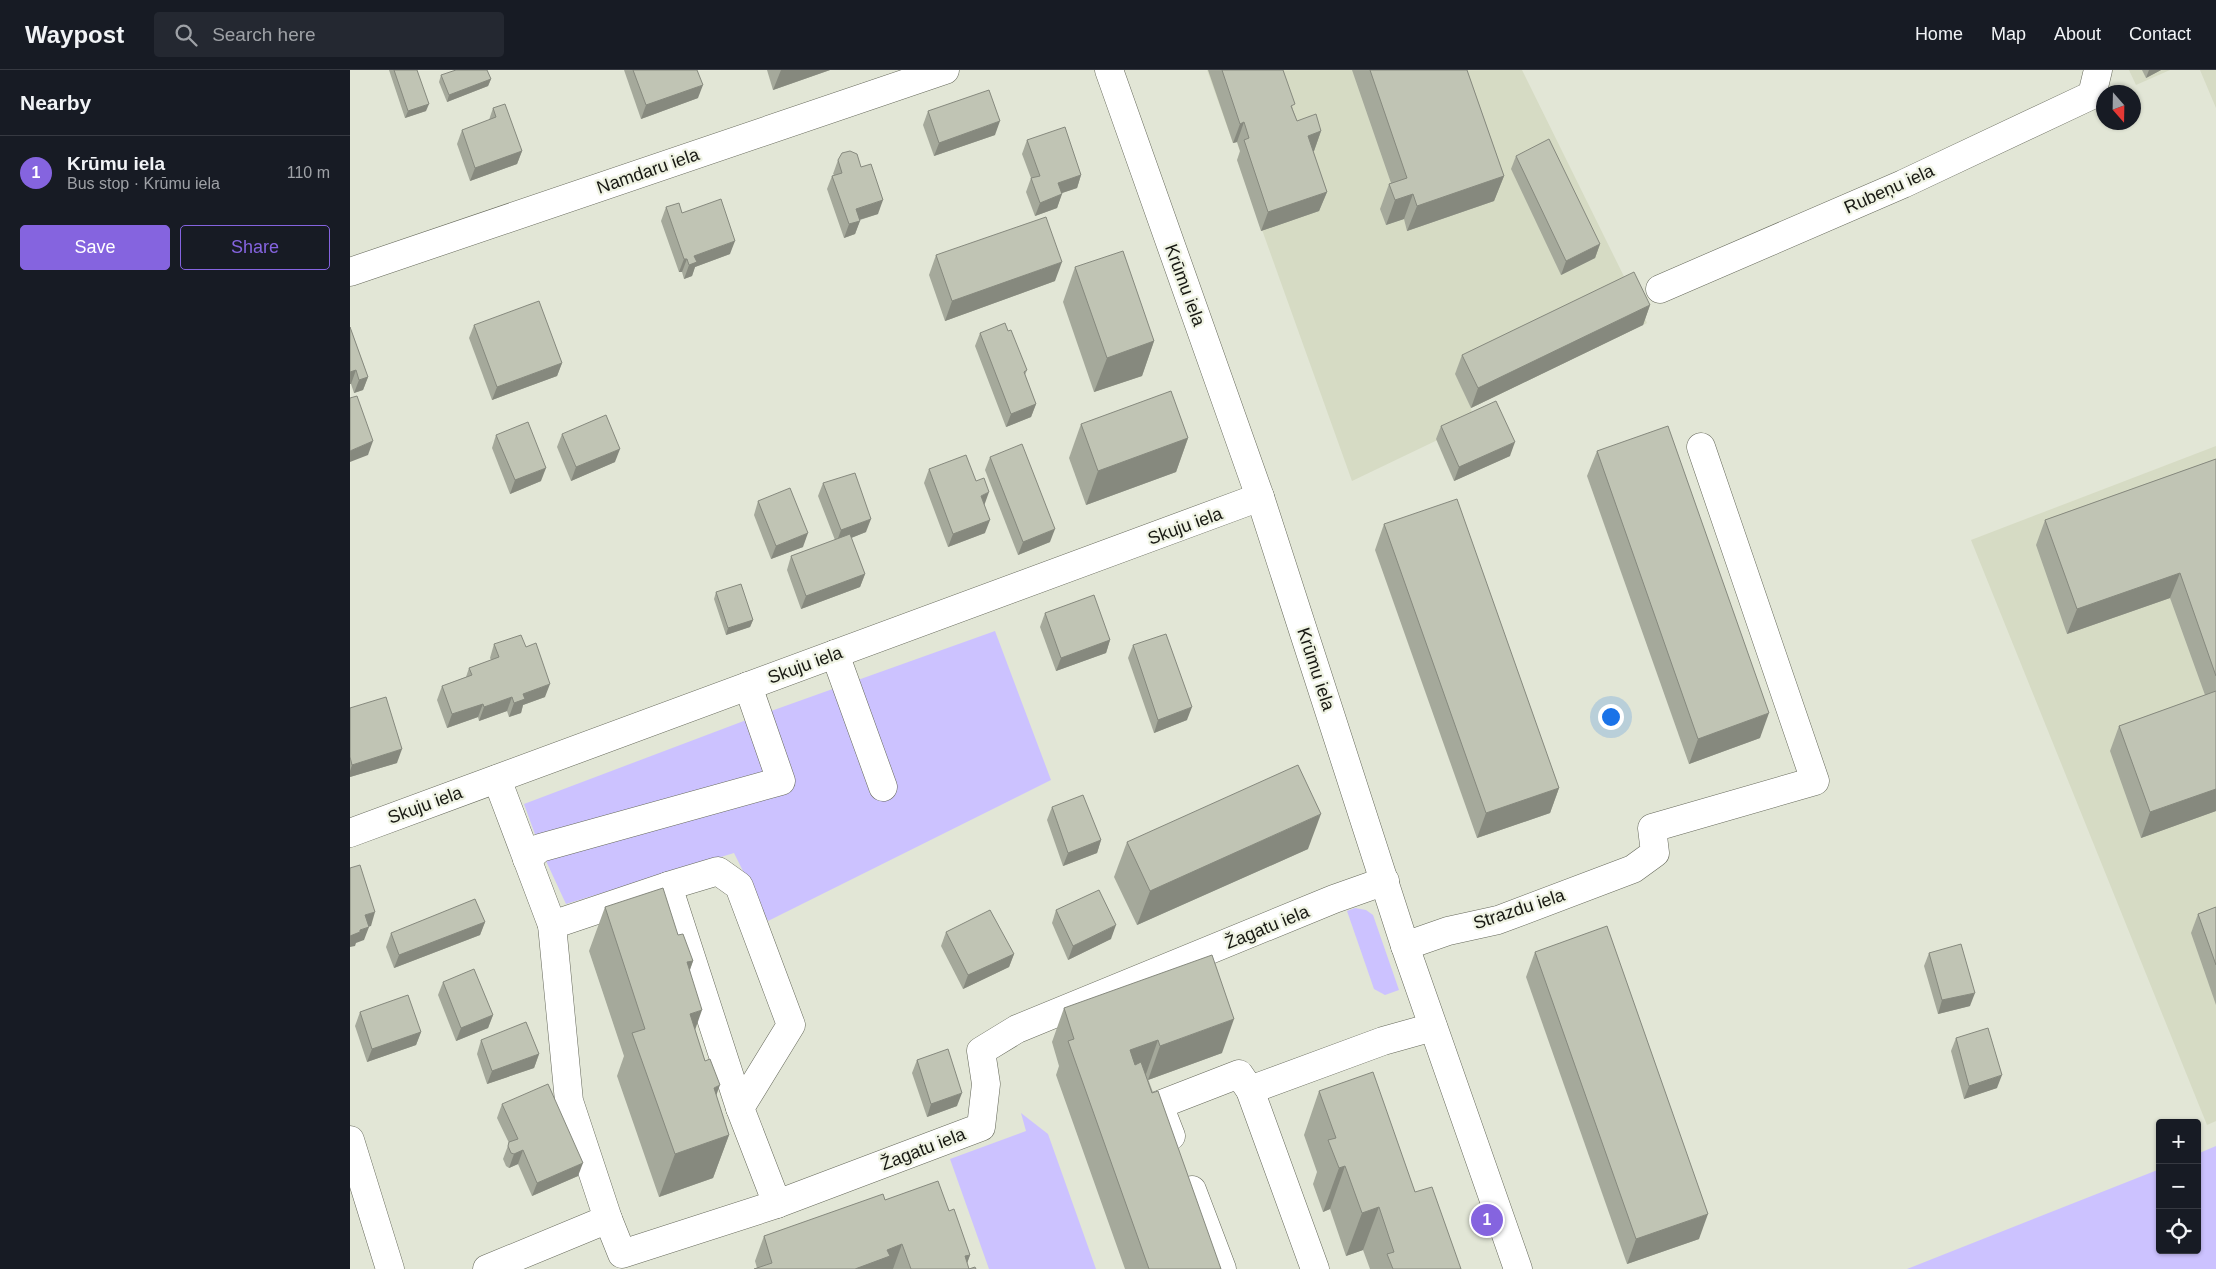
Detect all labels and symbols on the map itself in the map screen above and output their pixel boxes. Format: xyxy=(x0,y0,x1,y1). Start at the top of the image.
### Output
north arrow xyxy=(2096,85,2141,130)
street label: Namdaru iela xyxy=(594,144,703,198)
street label: Rubeņu iela xyxy=(1841,160,1938,218)
street label: Krūmu iela xyxy=(1161,241,1209,330)
street label: Skuju iela xyxy=(1145,503,1226,549)
street label: Krūmu iela xyxy=(1293,625,1339,714)
street label: Skuju iela xyxy=(765,642,846,688)
your location xyxy=(1598,704,1624,730)
street label: Skuju iela xyxy=(385,782,466,828)
street label: Strazdu iela xyxy=(1471,884,1568,933)
street label: Žagatu iela xyxy=(1222,901,1313,953)
street label: Žagatu iela xyxy=(878,1123,969,1174)
pin: 1 xyxy=(1471,1201,1503,1239)

